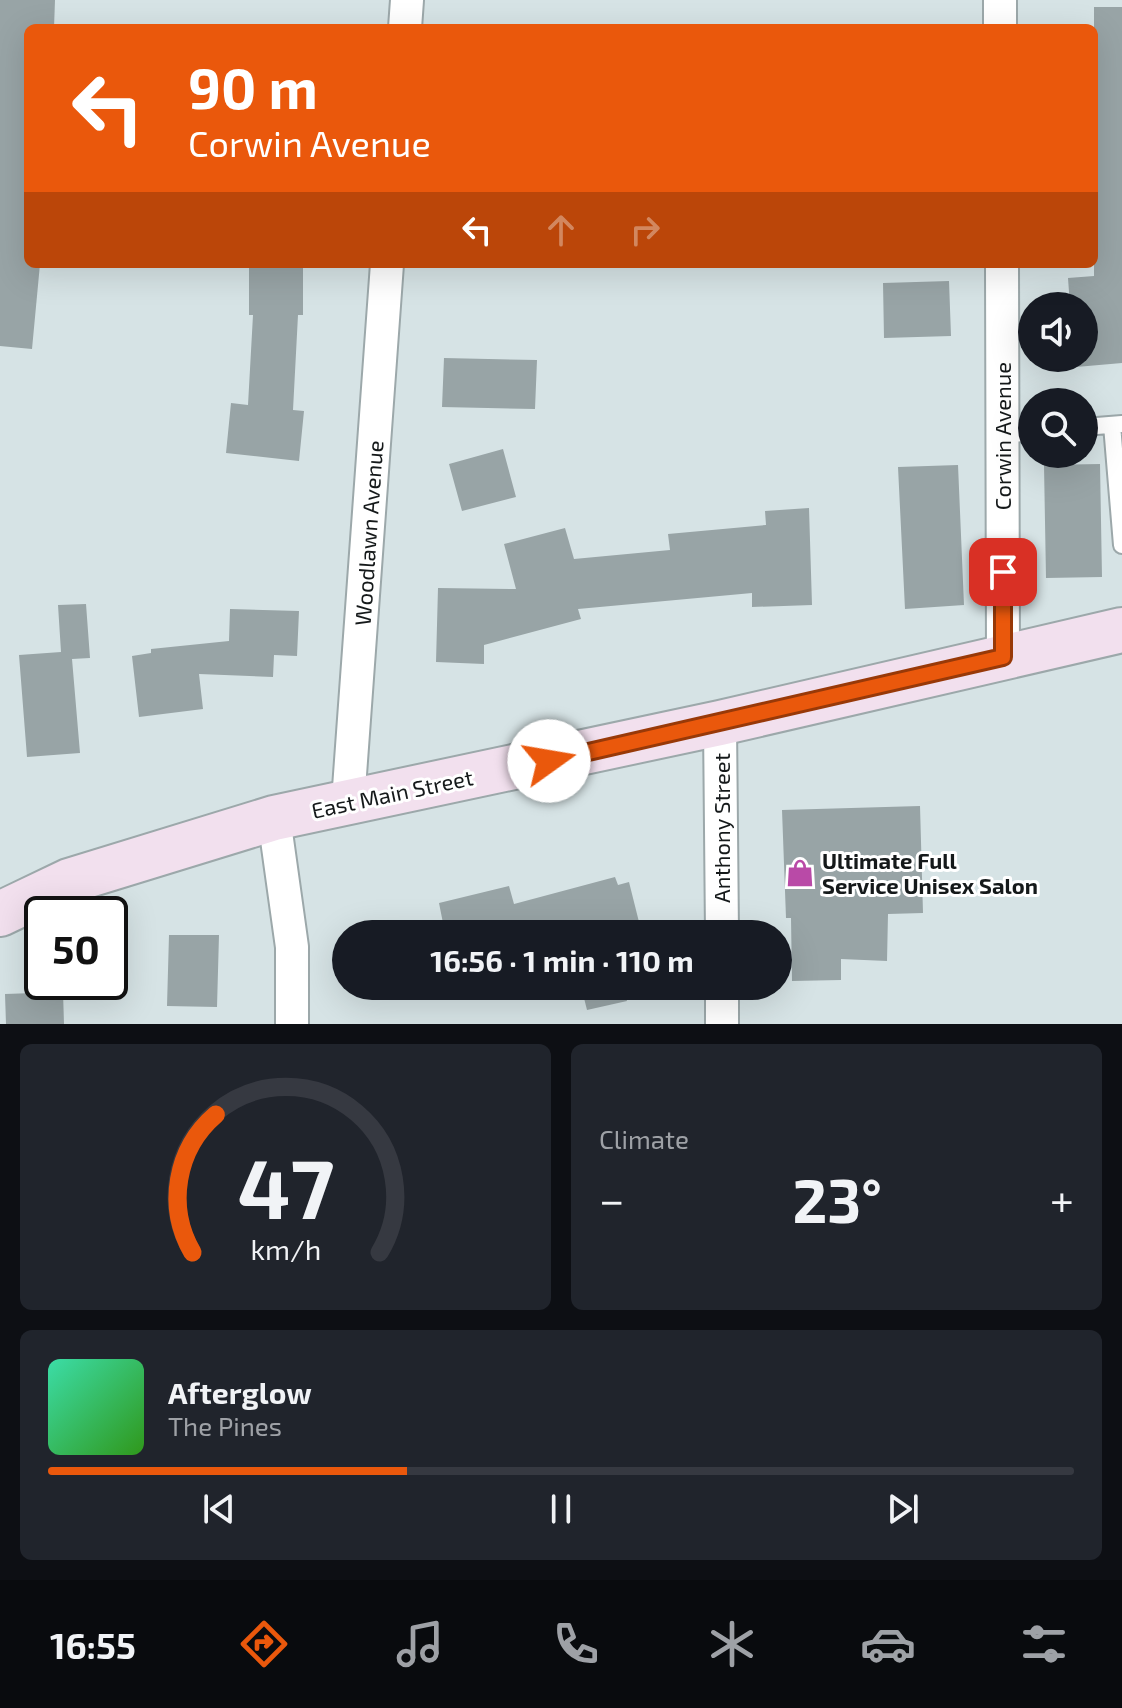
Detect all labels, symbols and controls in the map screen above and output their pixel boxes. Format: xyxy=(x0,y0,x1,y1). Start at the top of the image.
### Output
text: 90 m xyxy=(188,53,318,120)
icon: left xyxy=(56,56,160,160)
text: Corwin Avenue xyxy=(188,121,431,164)
icon: left xyxy=(455,208,499,252)
icon: ahead xyxy=(539,208,583,252)
icon: right xyxy=(623,208,667,252)
map controls xyxy=(1018,292,1098,468)
button: sound xyxy=(1018,292,1098,372)
street label: Corwin Avenue xyxy=(989,362,1015,510)
button: search xyxy=(1018,388,1098,468)
street label: Woodlawn Avenue xyxy=(349,439,387,627)
pin xyxy=(969,538,1037,606)
icon: arrive xyxy=(981,550,1025,594)
position arrow xyxy=(507,719,591,803)
street label: Anthony Street xyxy=(708,753,734,903)
street label: East Main Street xyxy=(309,763,475,823)
place label: Ultimate Full Service Unisex Salon xyxy=(822,847,1038,898)
shop icon: Ultimate Full Service Unisex Salon xyxy=(785,858,815,888)
speed limit sign: 50 xyxy=(24,896,128,1000)
text: 16:56 · 1 min · 110 m xyxy=(430,942,694,978)
text: Climate xyxy=(599,1123,689,1154)
text: 47 xyxy=(237,1136,334,1236)
text: 23° xyxy=(792,1163,882,1235)
text: − xyxy=(599,1172,625,1225)
text: + xyxy=(1050,1172,1074,1225)
text: km/h xyxy=(250,1231,321,1266)
text: Afterglow xyxy=(168,1374,312,1410)
text: The Pines xyxy=(168,1410,282,1441)
icon: previous xyxy=(197,1487,241,1531)
icon: pause xyxy=(539,1487,583,1531)
icon: next xyxy=(881,1487,925,1531)
icon: directions xyxy=(236,1616,292,1672)
icon: music xyxy=(392,1616,448,1672)
icon: phone xyxy=(548,1616,604,1672)
icon: climate xyxy=(704,1616,760,1672)
icon: car xyxy=(860,1616,916,1672)
icon: filters xyxy=(1016,1616,1072,1672)
text: 16:55 xyxy=(50,1623,136,1666)

